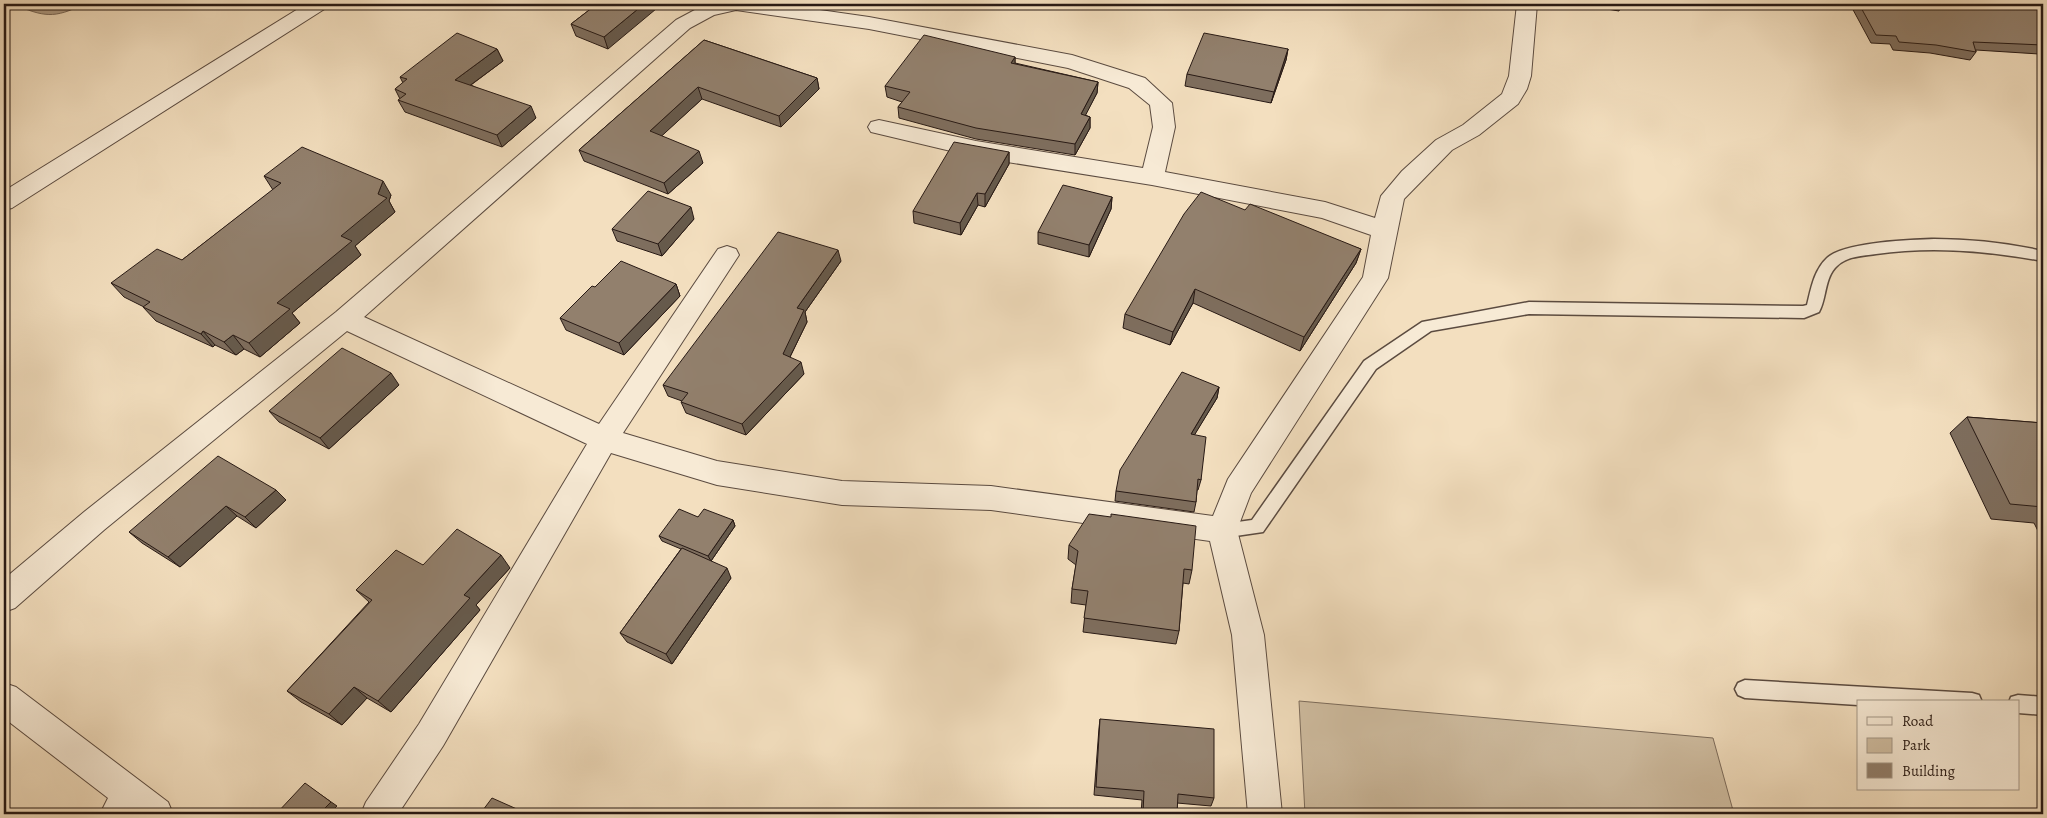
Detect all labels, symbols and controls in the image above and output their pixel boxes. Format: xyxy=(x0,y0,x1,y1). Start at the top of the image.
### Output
legend xyxy=(1857,700,2020,790)
text: Road xyxy=(1902,711,1934,731)
text: Park xyxy=(1902,735,1931,755)
text: Building xyxy=(1902,761,1955,781)

